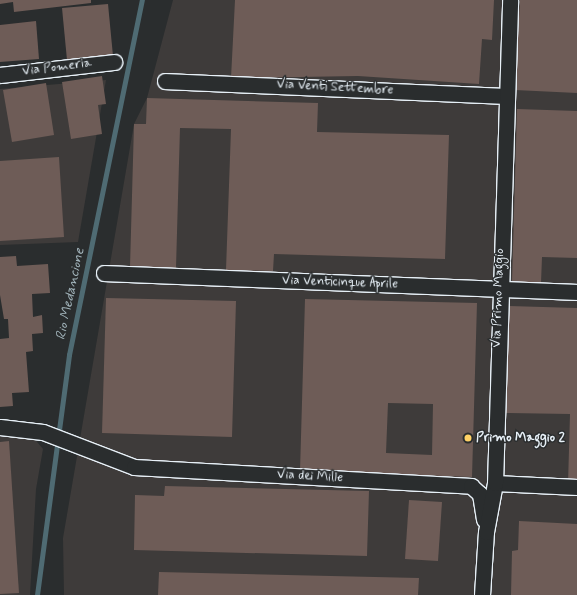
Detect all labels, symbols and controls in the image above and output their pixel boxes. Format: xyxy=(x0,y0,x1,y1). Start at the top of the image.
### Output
street label: Via Pomeria xyxy=(23,56,91,80)
street label: Via Venti Settembre xyxy=(276,77,394,99)
water label: Rio Medancione xyxy=(52,247,88,341)
street label: Via Primo Maggio xyxy=(489,248,509,348)
street label: Via Venticinque Aprile xyxy=(282,273,398,293)
place label: Primo Maggio 2 xyxy=(476,430,564,446)
marker: Primo Maggio 2 xyxy=(463,433,473,443)
street label: Via dei Mille xyxy=(277,467,343,487)

